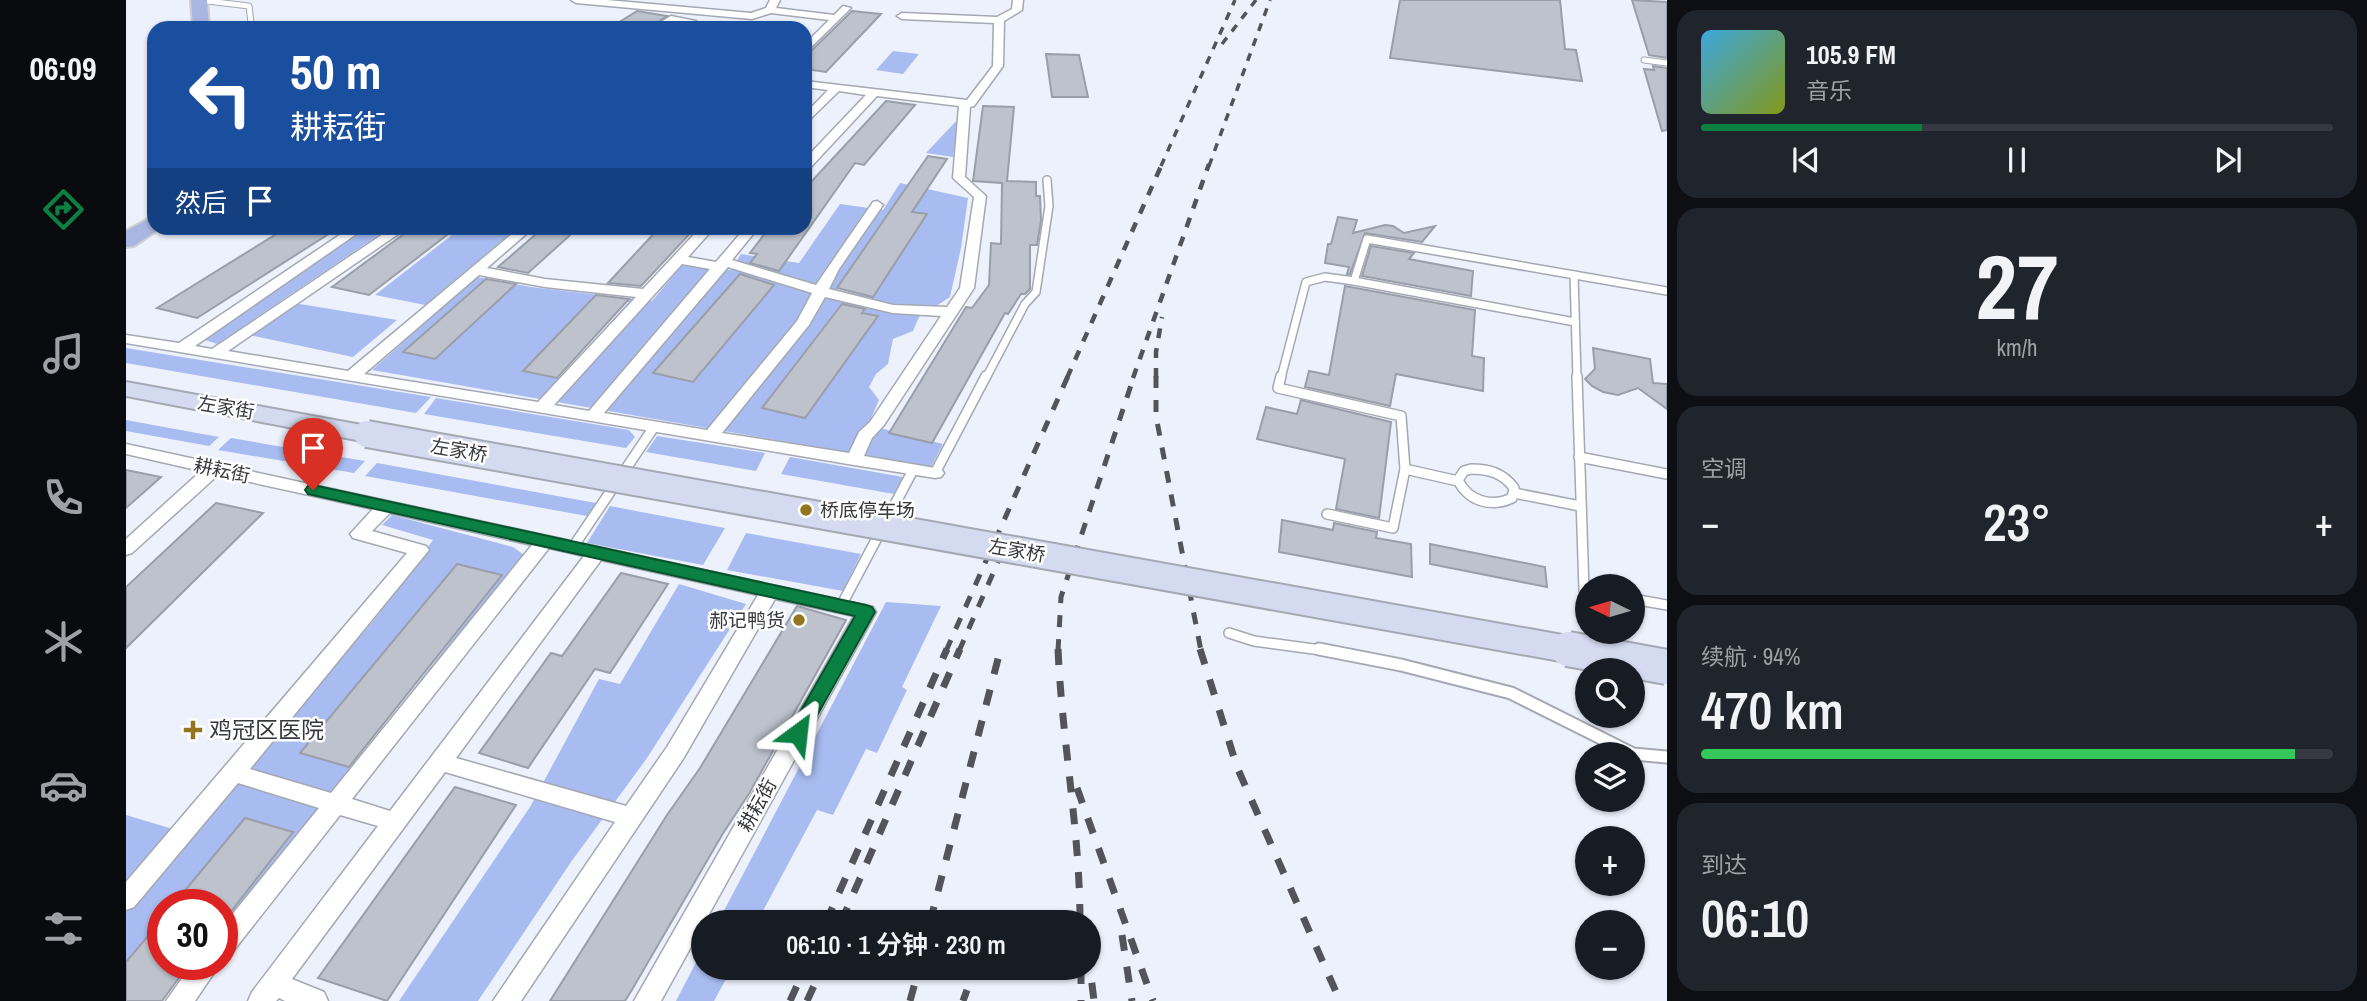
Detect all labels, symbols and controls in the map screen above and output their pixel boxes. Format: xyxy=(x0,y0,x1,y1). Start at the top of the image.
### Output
text: 105.9 FM xyxy=(1806,37,1896,72)
text: 50 m xyxy=(290,38,382,104)
text: 06:09 xyxy=(29,47,97,90)
icon: left xyxy=(175,49,266,140)
text: 音乐 xyxy=(1806,75,1852,106)
text: 耕耘街 xyxy=(290,105,386,148)
icon: previous xyxy=(1787,141,1825,179)
icon: pause xyxy=(1998,141,2036,179)
icon: next xyxy=(2209,141,2247,179)
icon: arrive xyxy=(241,182,279,220)
icon: directions xyxy=(39,185,88,234)
text: 然后 xyxy=(175,185,227,220)
text: 27 xyxy=(1976,225,2059,347)
icon: music xyxy=(39,329,88,378)
text: km/h xyxy=(1997,332,2037,363)
street label: 左家街 xyxy=(196,389,256,425)
pin xyxy=(283,418,343,490)
icon: arrive xyxy=(294,429,332,467)
street label: 左家桥 xyxy=(429,432,489,468)
street label: 耕耘街 xyxy=(191,451,253,489)
text: 空调 xyxy=(1701,453,1747,484)
icon: phone xyxy=(39,473,88,522)
text: 23° xyxy=(1983,487,2051,557)
place label: 桥底停车场 xyxy=(820,497,915,523)
text: − xyxy=(1701,497,1719,548)
text: + xyxy=(2315,497,2333,548)
marker: 桥底停车场 xyxy=(798,502,814,518)
street label: 左家桥 xyxy=(987,532,1047,568)
north arrow xyxy=(1575,574,1645,644)
map controls xyxy=(1575,574,1645,980)
place label: 郝记鸭货 xyxy=(709,607,785,633)
marker: 郝记鸭货 xyxy=(791,612,807,628)
icon: climate xyxy=(39,617,88,666)
text: 续航 · 94% xyxy=(1701,641,1800,672)
button: search xyxy=(1575,658,1645,728)
text: 470 km xyxy=(1701,675,1844,745)
position arrow xyxy=(761,696,835,770)
place label: 鸡冠区医院 xyxy=(209,714,324,745)
marker: 鸡冠区医院 xyxy=(183,720,203,740)
button: layers xyxy=(1575,742,1645,812)
icon: car xyxy=(39,761,88,810)
street label: 耕耘街 xyxy=(732,774,782,836)
button: + xyxy=(1575,826,1645,896)
text: 到达 xyxy=(1701,849,1747,880)
text: 06:10 xyxy=(1701,883,1809,953)
speed limit sign: 30 xyxy=(147,889,238,980)
icon: filters xyxy=(39,904,88,953)
button: − xyxy=(1575,910,1645,980)
text: 06:10 · 1 分钟 · 230 m xyxy=(786,927,1006,962)

